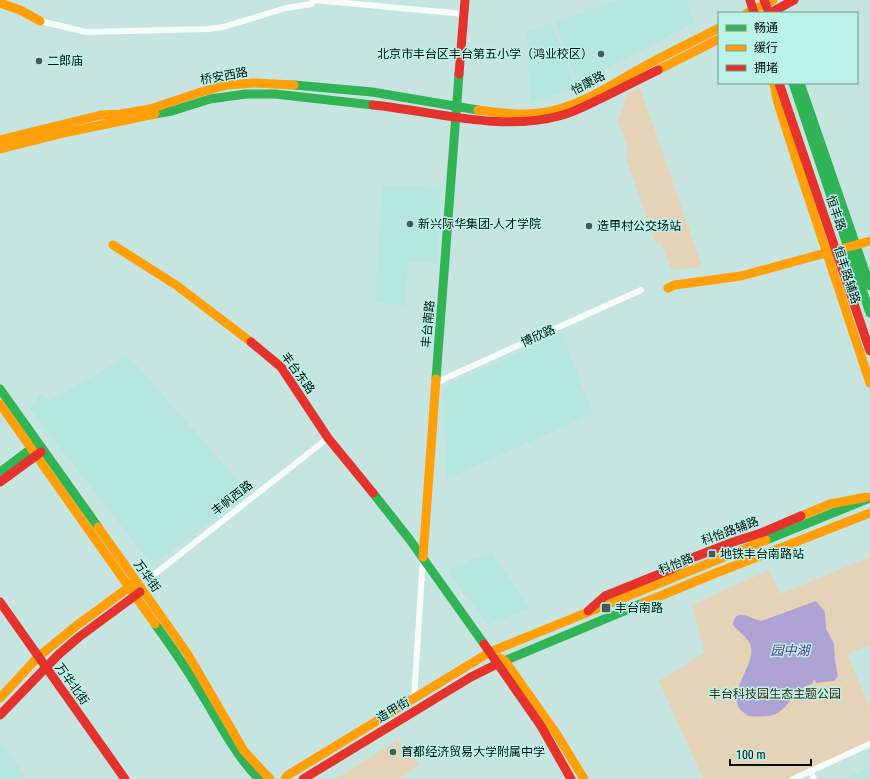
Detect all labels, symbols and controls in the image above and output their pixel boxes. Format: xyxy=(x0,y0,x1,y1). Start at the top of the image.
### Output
legend xyxy=(718,12,858,84)
text: 畅通 xyxy=(754,21,778,35)
text: 缓行 xyxy=(754,41,778,55)
place label: 北京市丰台区丰台第五小学（鸿业校区） xyxy=(377,47,593,61)
marker: 北京市丰台区丰台第五小学（鸿业校区） xyxy=(596,49,606,59)
place label: 二郎庙 xyxy=(47,54,83,68)
marker: 二郎庙 xyxy=(34,56,44,66)
text: 拥堵 xyxy=(754,61,778,75)
street label: 桥安西路 xyxy=(199,65,249,87)
street label: 怡康路 xyxy=(569,68,607,98)
street label: 恒丰路 xyxy=(824,194,848,232)
place label: 新兴际华集团-人才学院 xyxy=(418,217,541,231)
marker: 新兴际华集团-人才学院 xyxy=(405,219,415,229)
place label: 造甲村公交场站 xyxy=(597,219,681,233)
marker: 造甲村公交场站 xyxy=(584,221,594,231)
street label: 恒丰路辅路 xyxy=(831,244,863,306)
street label: 丰台南路 xyxy=(419,299,437,349)
street label: 博欣路 xyxy=(519,322,557,350)
street label: 丰台东路 xyxy=(278,349,318,397)
street label: 丰帆西路 xyxy=(209,478,255,518)
street label: 科怡路辅路 xyxy=(699,514,761,548)
place label: 地铁丰台南路站 xyxy=(720,547,804,561)
marker: 地铁丰台南路站 xyxy=(707,549,717,559)
street label: 科怡路 xyxy=(657,551,695,577)
street label: 万华街 xyxy=(131,557,163,595)
place label: 丰台南路 xyxy=(615,601,663,615)
marker: 丰台南路 xyxy=(600,602,612,614)
water label: 园中湖 xyxy=(770,643,811,658)
street label: 万华北街 xyxy=(52,660,92,708)
park label: 丰台科技园生态主题公园 xyxy=(709,687,841,701)
street label: 造甲街 xyxy=(374,695,412,725)
scale bar xyxy=(730,741,811,767)
place label: 首都经济贸易大学附属中学 xyxy=(401,745,545,759)
marker: 首都经济贸易大学附属中学 xyxy=(388,747,398,757)
text: 100 m xyxy=(736,748,766,762)

